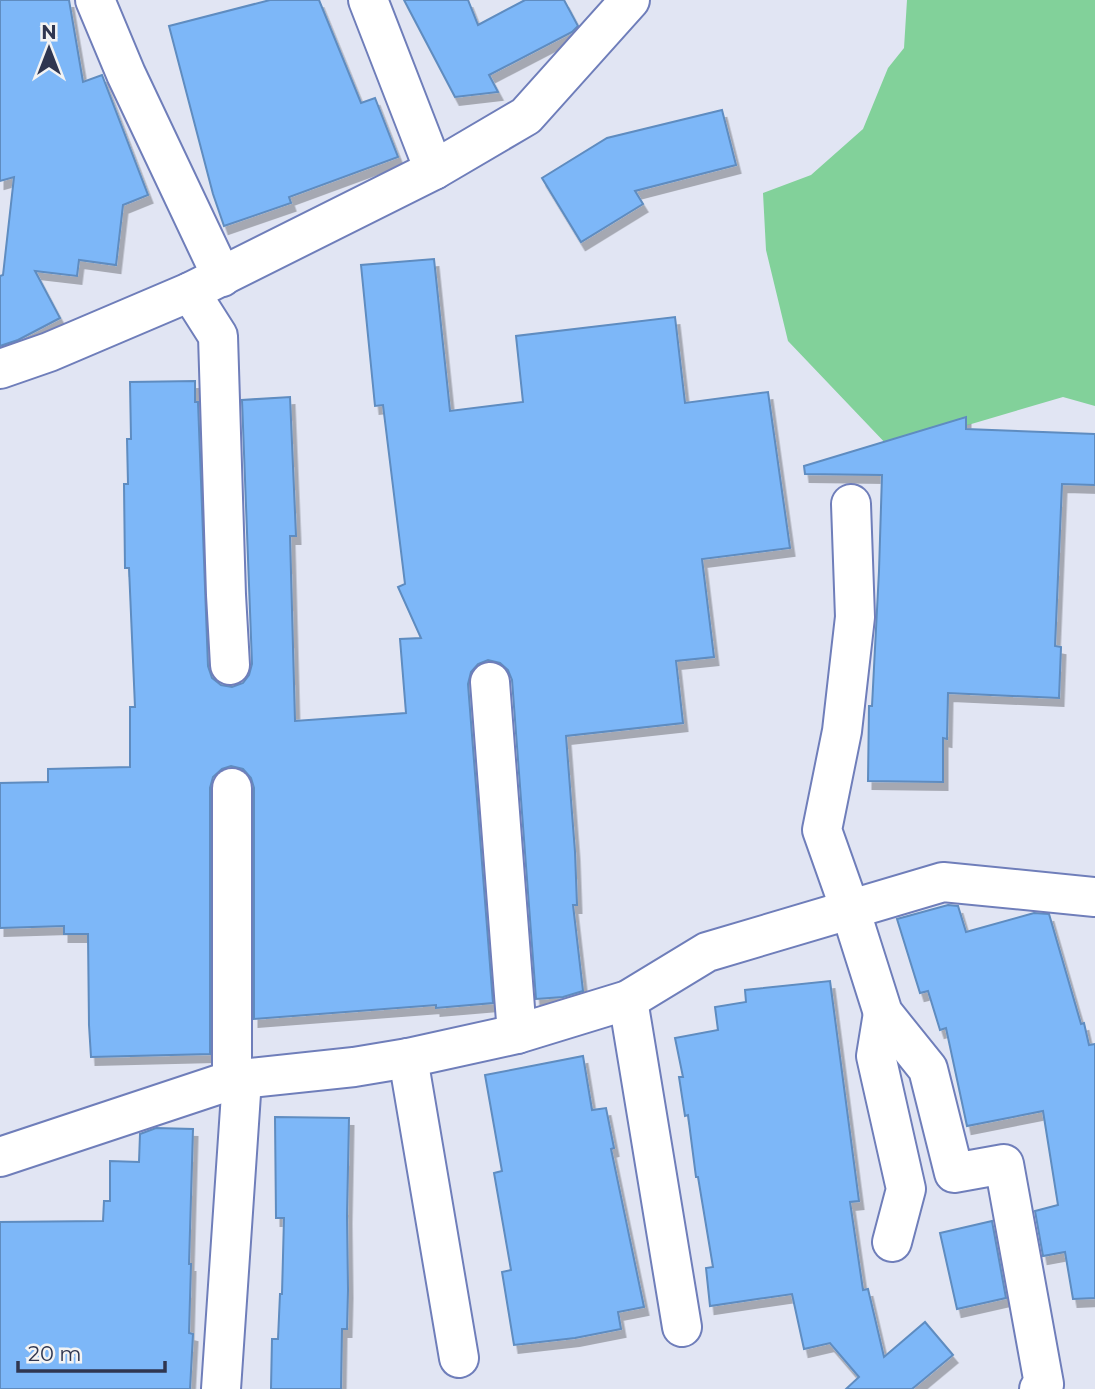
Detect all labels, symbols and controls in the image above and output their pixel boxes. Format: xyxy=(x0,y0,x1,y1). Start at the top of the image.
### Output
north arrow xyxy=(14,14,84,84)
text: N xyxy=(41,21,57,44)
scale bar xyxy=(18,1330,164,1374)
text: 20 m xyxy=(28,1341,82,1366)

